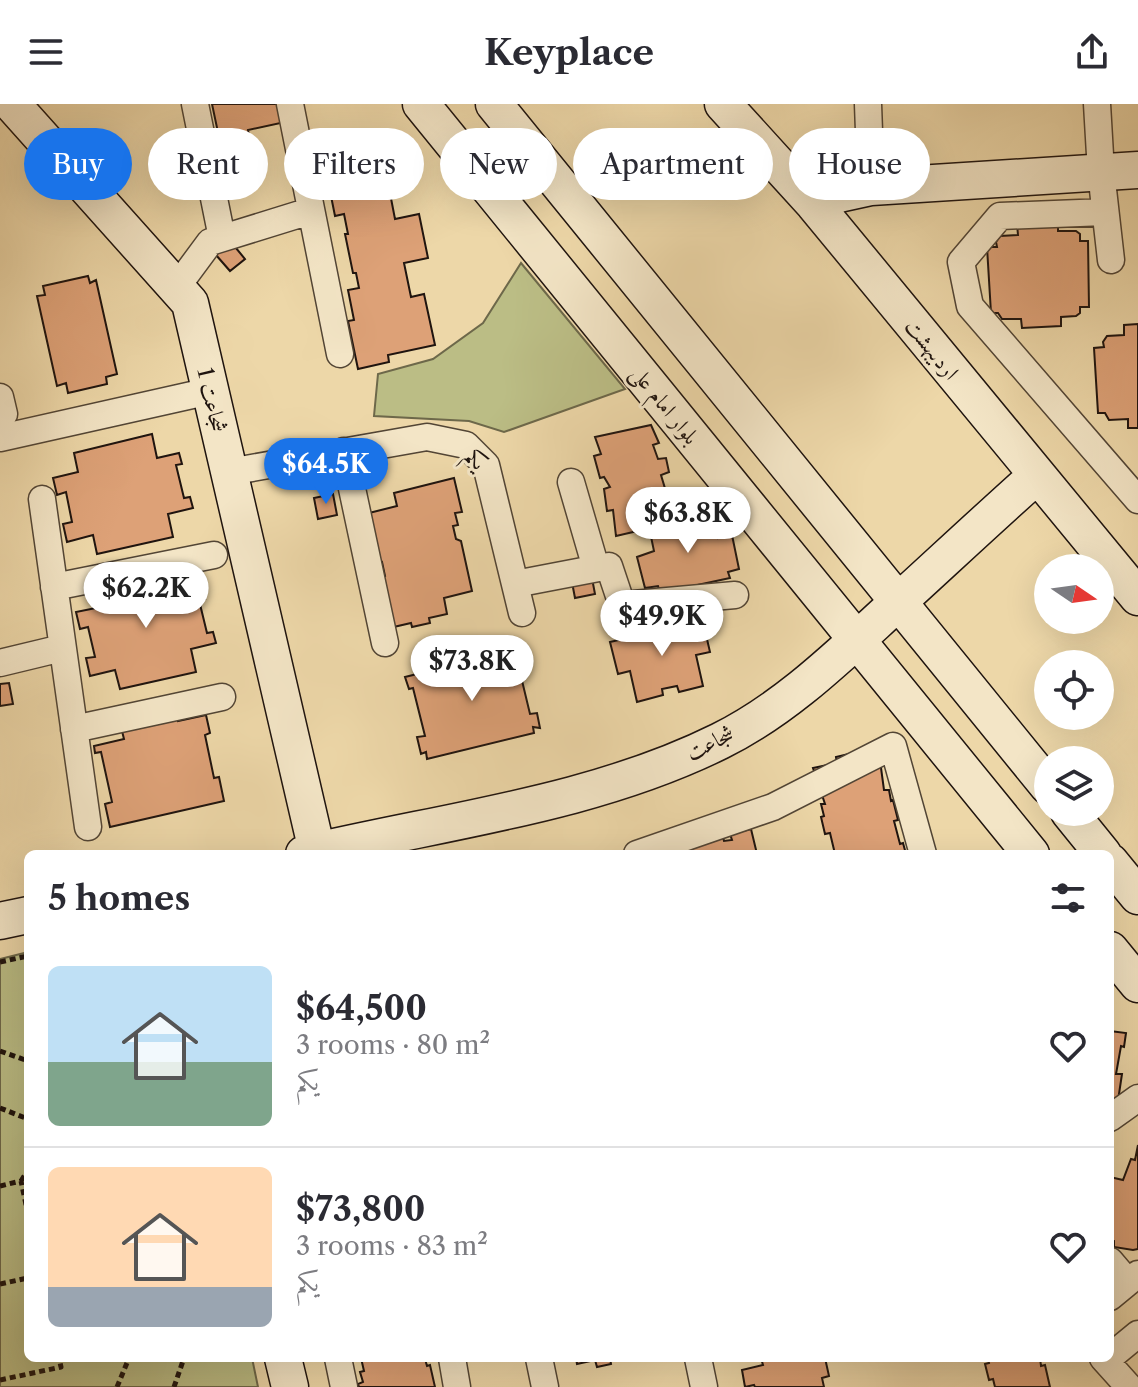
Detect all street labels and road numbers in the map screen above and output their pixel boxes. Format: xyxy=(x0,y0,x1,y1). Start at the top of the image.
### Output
street label: اردیبهشت xyxy=(899,313,965,386)
street label: بلوار امام علی xyxy=(620,360,705,454)
street label: شجاعت 1 xyxy=(191,365,233,435)
street label: یکم xyxy=(454,443,494,481)
street label: شجاعت xyxy=(681,720,739,766)

